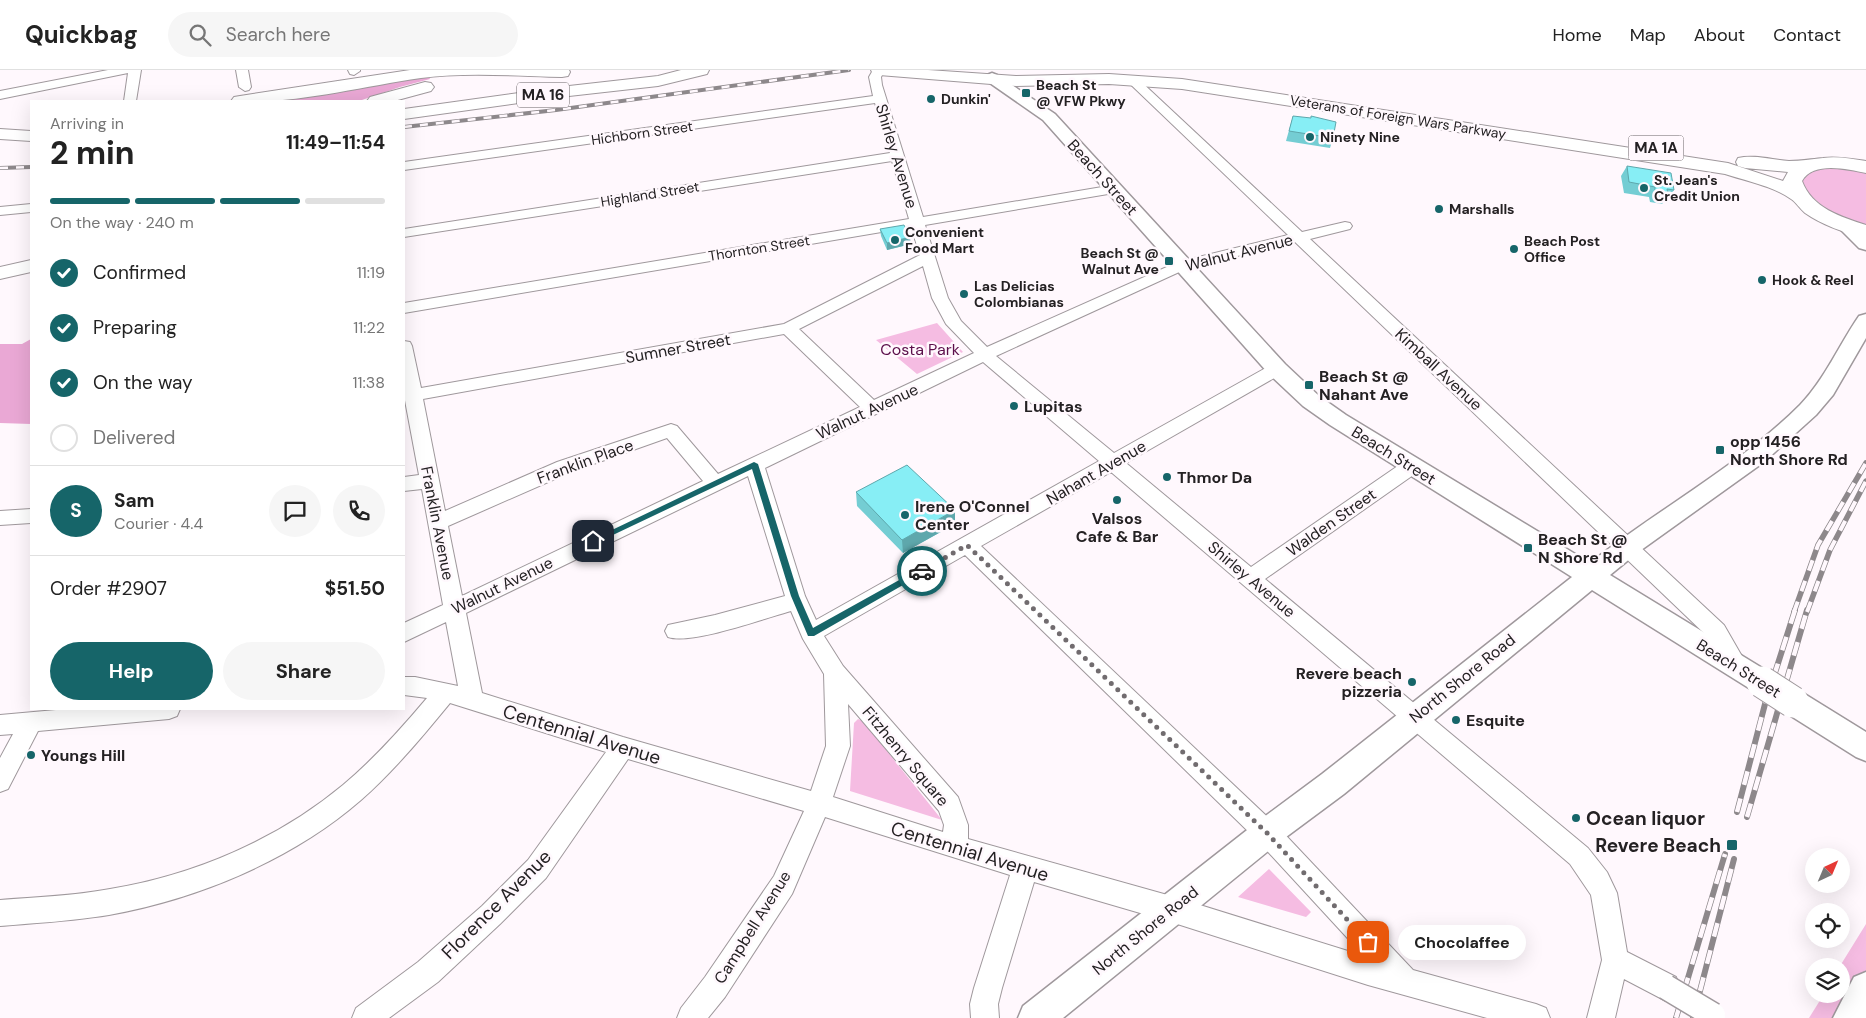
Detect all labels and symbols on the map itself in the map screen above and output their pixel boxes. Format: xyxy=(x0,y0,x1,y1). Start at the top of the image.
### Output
place label: Beach St @ VFW Pkwy xyxy=(1036,76,1126,110)
road number: MA 16 xyxy=(517,82,569,108)
marker: Beach St @ VFW Pkwy xyxy=(1020,87,1032,99)
place label: Dunkin' xyxy=(941,90,991,108)
street label: Veterans of Foreign Wars Parkway xyxy=(1289,91,1508,143)
marker: Dunkin' xyxy=(925,93,937,105)
street label: Shirley Avenue xyxy=(871,101,922,211)
street label: Hichborn Street xyxy=(590,117,694,149)
place label: Ninety Nine xyxy=(1320,128,1400,146)
marker: Ninety Nine xyxy=(1304,131,1316,143)
street label: Beach Street xyxy=(1063,135,1142,220)
road number: MA 1A xyxy=(1628,136,1684,160)
place label: St. Jean's Credit Union xyxy=(1654,171,1740,205)
street label: Highland Street xyxy=(599,177,701,211)
marker: St. Jean's Credit Union xyxy=(1638,182,1650,194)
place label: Marshalls xyxy=(1449,200,1515,218)
marker: Marshalls xyxy=(1433,203,1445,215)
place label: Convenient Food Mart xyxy=(905,223,984,257)
street label: Walnut Avenue xyxy=(1183,229,1295,276)
street label: Thornton Street xyxy=(707,231,811,265)
place label: Beach Post Office xyxy=(1524,232,1600,266)
marker: Convenient Food Mart xyxy=(889,234,901,246)
marker: Beach Post Office xyxy=(1508,243,1520,255)
place label: Beach St @ Walnut Ave xyxy=(1081,244,1159,278)
marker: Beach St @ Walnut Ave xyxy=(1163,255,1175,267)
place label: Hook & Reel xyxy=(1772,271,1854,289)
marker: Hook & Reel xyxy=(1756,274,1768,286)
place label: Las Delicias Colombianas xyxy=(974,277,1064,311)
marker: Las Delicias Colombianas xyxy=(958,288,970,300)
street label: Kimball Avenue xyxy=(1391,324,1487,415)
street label: Sumner Street xyxy=(624,329,732,368)
park label: Costa Park xyxy=(880,339,960,360)
place label: Beach St @ Nahant Ave xyxy=(1319,366,1409,405)
street label: Walnut Avenue xyxy=(813,379,922,444)
marker: Beach St @ Nahant Ave xyxy=(1303,379,1315,391)
place label: Lupitas xyxy=(1024,396,1082,417)
marker: Lupitas xyxy=(1008,400,1020,412)
street label: Beach Street xyxy=(1348,421,1440,490)
place label: opp 1456 North Shore Rd xyxy=(1730,431,1848,470)
street label: Franklin Place xyxy=(534,434,636,489)
street label: Nahant Avenue xyxy=(1043,435,1150,509)
marker: opp 1456 North Shore Rd xyxy=(1714,444,1726,456)
street label: Franklin Avenue xyxy=(416,464,459,582)
place label: Thmor Da xyxy=(1177,467,1252,488)
marker: Thmor Da xyxy=(1161,471,1173,483)
street label: Walden Street xyxy=(1282,484,1380,561)
marker: Valsos Cafe & Bar xyxy=(1111,494,1123,506)
place label: Irene O'Connel Center xyxy=(915,496,1030,535)
place label: Valsos Cafe & Bar xyxy=(1076,508,1159,547)
marker: Irene O'Connel Center xyxy=(899,509,911,521)
pin xyxy=(572,520,614,562)
place label: Beach St @ N Shore Rd xyxy=(1538,529,1628,568)
street label: Shirley Avenue xyxy=(1204,537,1300,622)
marker: Beach St @ N Shore Rd xyxy=(1522,542,1534,554)
courier xyxy=(897,546,947,596)
street label: Walnut Avenue xyxy=(448,552,556,619)
street label: North Shore Road xyxy=(1405,629,1520,728)
street label: Beach Street xyxy=(1693,634,1785,703)
place label: Revere beach pizzeria xyxy=(1296,663,1402,702)
marker: Revere beach pizzeria xyxy=(1406,676,1418,688)
street label: Centennial Avenue xyxy=(500,699,664,770)
street label: Fitzhenry Square xyxy=(858,702,954,811)
place label: Esquite xyxy=(1466,710,1525,731)
marker: Esquite xyxy=(1450,714,1462,726)
place label: Youngs Hill xyxy=(41,745,125,766)
marker: Youngs Hill xyxy=(25,749,37,761)
place label: Ocean liquor xyxy=(1586,806,1705,831)
marker: Ocean liquor xyxy=(1570,812,1582,824)
street label: Centennial Avenue xyxy=(888,816,1052,887)
place label: Revere Beach xyxy=(1595,833,1721,858)
marker: Revere Beach xyxy=(1725,838,1739,852)
street label: Florence Avenue xyxy=(436,844,557,965)
north arrow xyxy=(1805,848,1850,892)
street label: Campbell Avenue xyxy=(709,867,796,988)
street label: North Shore Road xyxy=(1088,881,1203,980)
pin xyxy=(1347,921,1389,963)
callout: Chocolaffee xyxy=(1398,924,1526,960)

